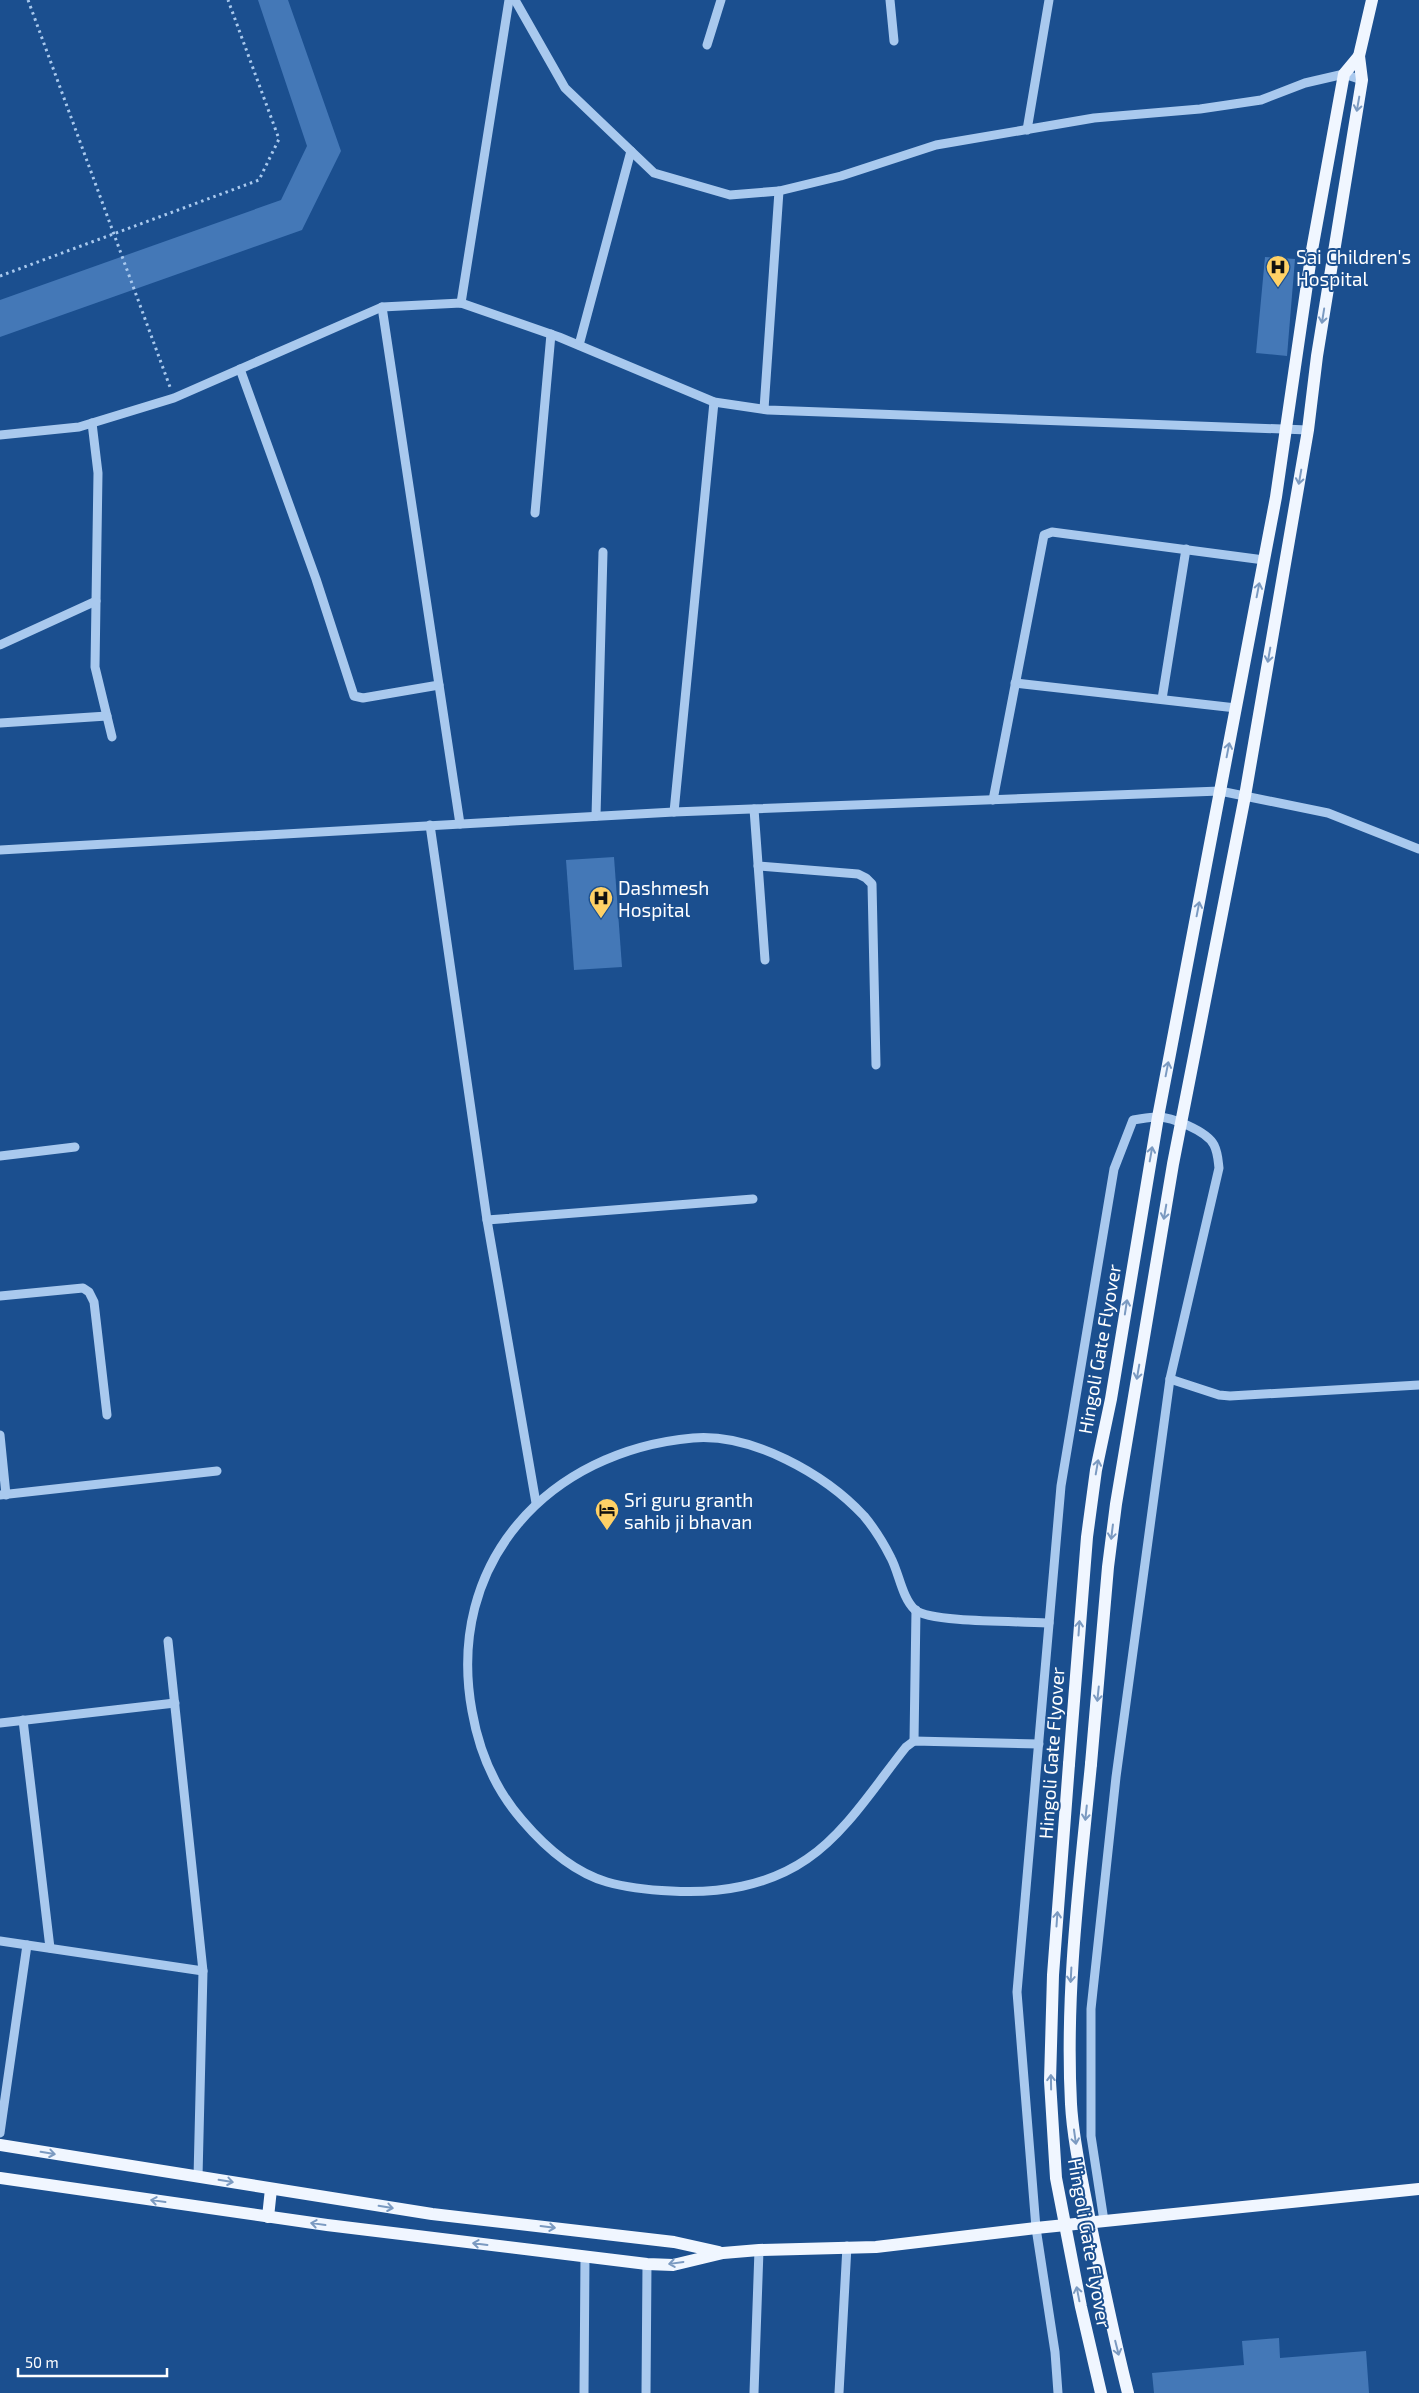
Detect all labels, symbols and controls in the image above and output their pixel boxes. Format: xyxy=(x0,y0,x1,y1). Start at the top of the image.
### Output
one-way arrow xyxy=(1353,96,1363,112)
place label: Sai Children's Hospital xyxy=(1296,245,1411,290)
hospital icon: Sai Children's Hospital xyxy=(1265,254,1291,288)
one-way arrow xyxy=(1318,308,1328,324)
one-way arrow xyxy=(1294,469,1304,485)
one-way arrow xyxy=(1254,582,1264,598)
one-way arrow xyxy=(1264,646,1274,662)
one-way arrow xyxy=(1224,742,1233,758)
place label: Dashmesh Hospital xyxy=(618,876,709,921)
hospital icon: Dashmesh Hospital xyxy=(588,885,614,919)
one-way arrow xyxy=(1193,902,1203,918)
one-way arrow xyxy=(1163,1061,1172,1077)
one-way arrow xyxy=(1147,1147,1156,1163)
one-way arrow xyxy=(1160,1203,1170,1219)
street label: Hingoli Gate Flyover xyxy=(1073,1262,1125,1436)
one-way arrow xyxy=(1121,1299,1131,1315)
one-way arrow xyxy=(1132,1364,1142,1380)
one-way arrow xyxy=(1092,1459,1102,1475)
place label: Sri guru granth sahib ji bhavan xyxy=(624,1488,753,1533)
hotel icon: Sri guru granth sahib ji bhavan xyxy=(594,1497,620,1531)
one-way arrow xyxy=(1107,1524,1117,1540)
one-way arrow xyxy=(1075,1621,1084,1637)
street label: Hingoli Gate Flyover xyxy=(1034,1666,1069,1840)
one-way arrow xyxy=(1093,1686,1102,1702)
one-way arrow xyxy=(1081,1805,1091,1821)
one-way arrow xyxy=(1052,1912,1062,1928)
one-way arrow xyxy=(1067,1966,1076,1982)
one-way arrow xyxy=(1046,2074,1055,2090)
one-way arrow xyxy=(1070,2128,1080,2144)
one-way arrow xyxy=(40,2148,56,2158)
street label: Hingoli Gate Flyover xyxy=(1064,2156,1116,2330)
one-way arrow xyxy=(218,2177,234,2187)
one-way arrow xyxy=(150,2196,166,2206)
one-way arrow xyxy=(378,2202,394,2212)
one-way arrow xyxy=(311,2219,327,2229)
one-way arrow xyxy=(539,2222,555,2232)
one-way arrow xyxy=(472,2238,488,2248)
one-way arrow xyxy=(668,2258,684,2268)
one-way arrow xyxy=(1073,2287,1083,2303)
one-way arrow xyxy=(1113,2339,1122,2355)
scale bar xyxy=(18,2346,166,2378)
text: 50 m xyxy=(25,2353,59,2371)

